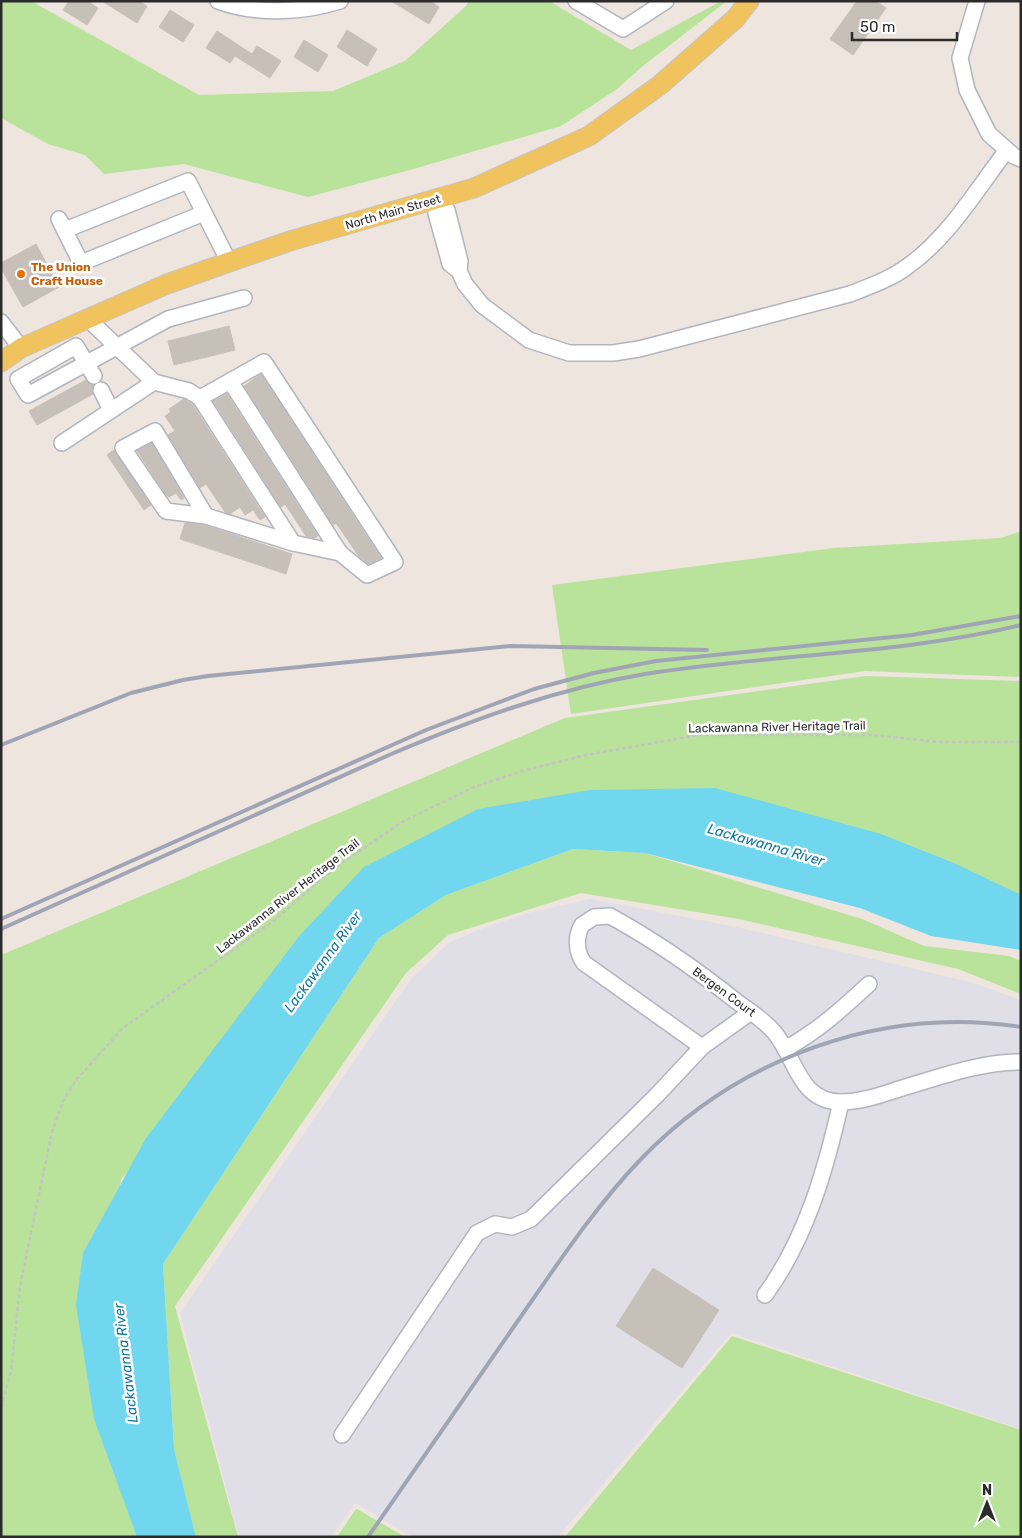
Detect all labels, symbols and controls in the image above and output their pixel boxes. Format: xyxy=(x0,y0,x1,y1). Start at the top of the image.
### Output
scale bar xyxy=(852,10,957,42)
text: 50 m xyxy=(860,18,895,36)
street label: North Main Street xyxy=(344,192,443,232)
place label: The Union Craft House xyxy=(31,260,103,288)
marker: The Union Craft House xyxy=(15,268,27,280)
street label: Lackawanna River Heritage Trail xyxy=(688,718,866,736)
water label: Lackawanna River xyxy=(706,820,827,870)
street label: Lackawanna River Heritage Trail xyxy=(214,836,362,956)
water label: Lackawanna River xyxy=(281,908,366,1016)
street label: Bergen Court xyxy=(690,964,759,1020)
water label: Lackawanna River xyxy=(110,1302,142,1424)
north arrow xyxy=(962,1478,1012,1528)
text: N xyxy=(982,1482,992,1499)

